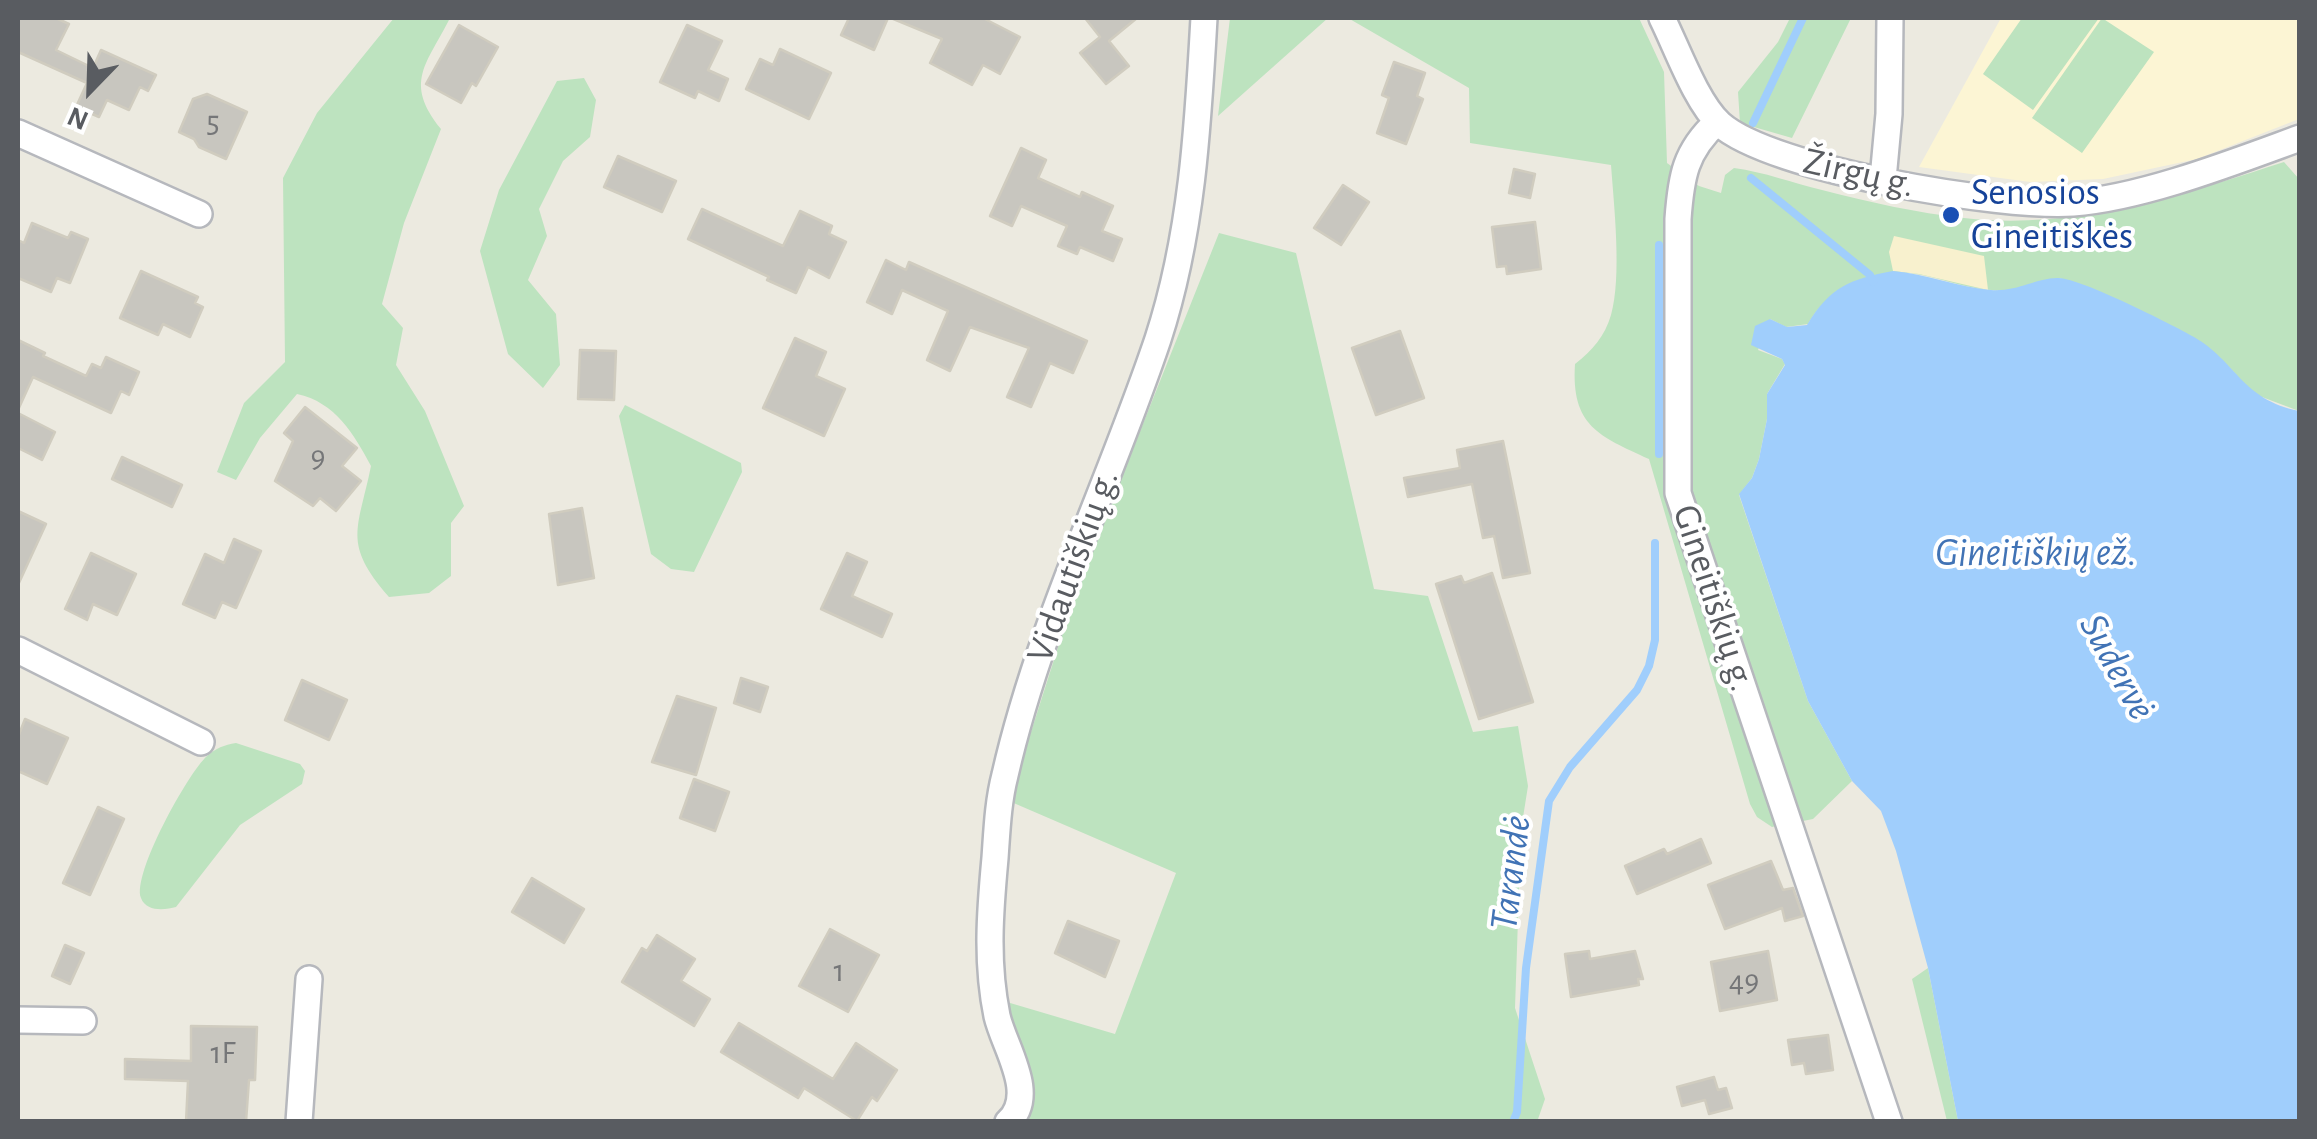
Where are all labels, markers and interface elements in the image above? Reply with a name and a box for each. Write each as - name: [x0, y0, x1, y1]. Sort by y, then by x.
- north arrow: [40, 40, 140, 140]
- text: N: [64, 101, 93, 134]
- house number: 5: [206, 103, 220, 141]
- street label: Žirgų g.: [1799, 138, 1919, 208]
- place label: Senosios Gineitiškės: [1971, 170, 2133, 260]
- marker: Senosios Gineitiškės: [1940, 204, 1962, 226]
- house number: 9: [310, 438, 326, 476]
- street label: Vidautiškių g.: [1017, 463, 1129, 669]
- street label: Gineitiškių g.: [1662, 499, 1766, 697]
- water label: Gineitiškių ež.: [1935, 529, 2137, 577]
- water label: Sudervė: [2068, 606, 2166, 728]
- water label: Tarandė: [1480, 813, 1542, 933]
- house number: 1: [833, 952, 845, 990]
- house number: 49: [1729, 962, 1759, 1000]
- house number: 1F: [211, 1034, 235, 1072]

